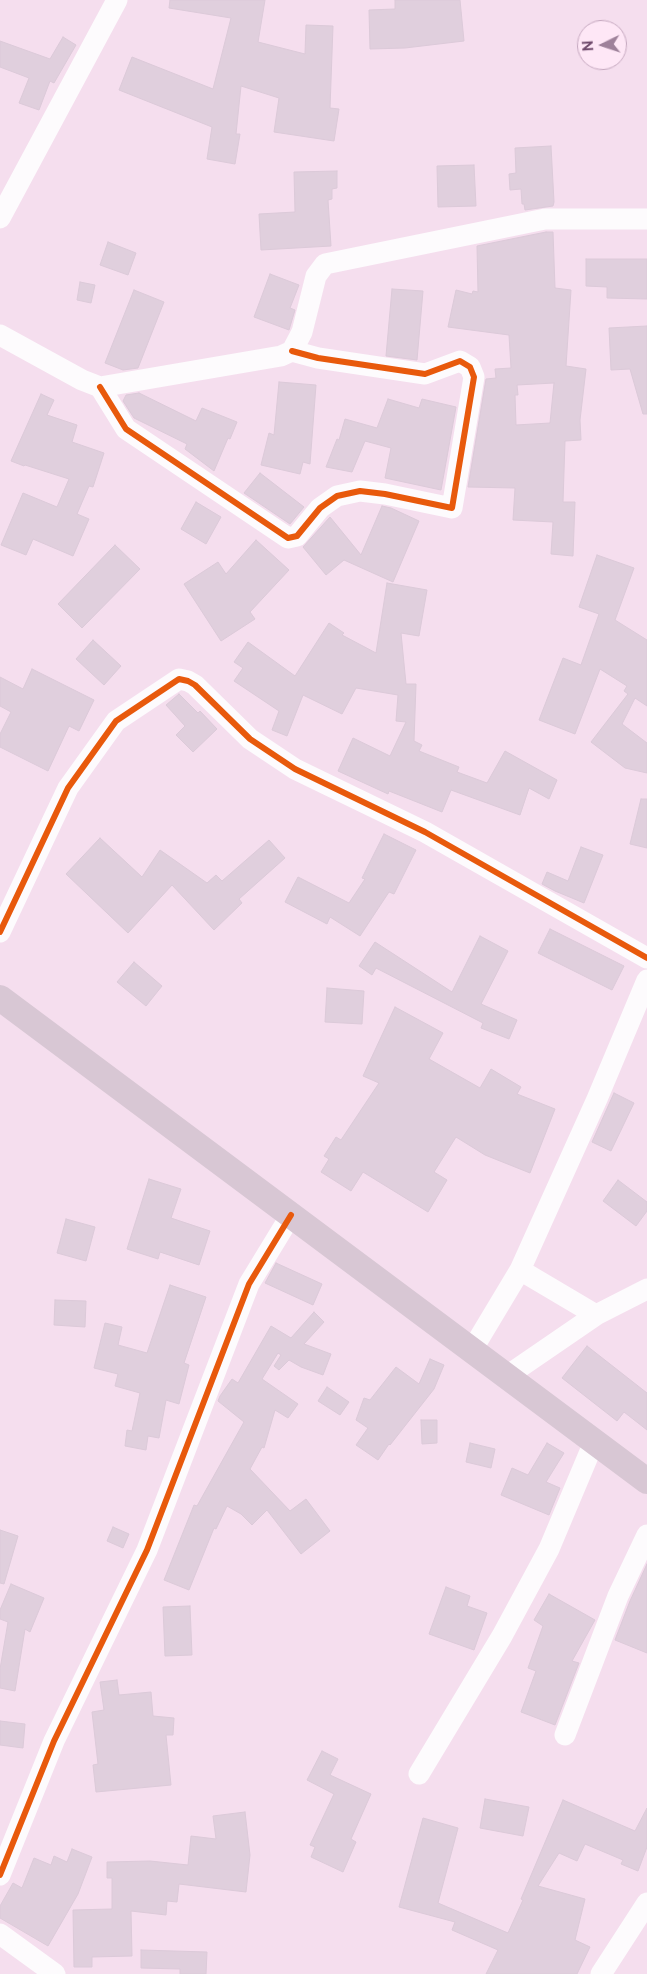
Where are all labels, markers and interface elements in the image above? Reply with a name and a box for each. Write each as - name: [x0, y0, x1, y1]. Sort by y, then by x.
- north arrow: [577, 20, 627, 70]
- text: N: [580, 40, 596, 52]

